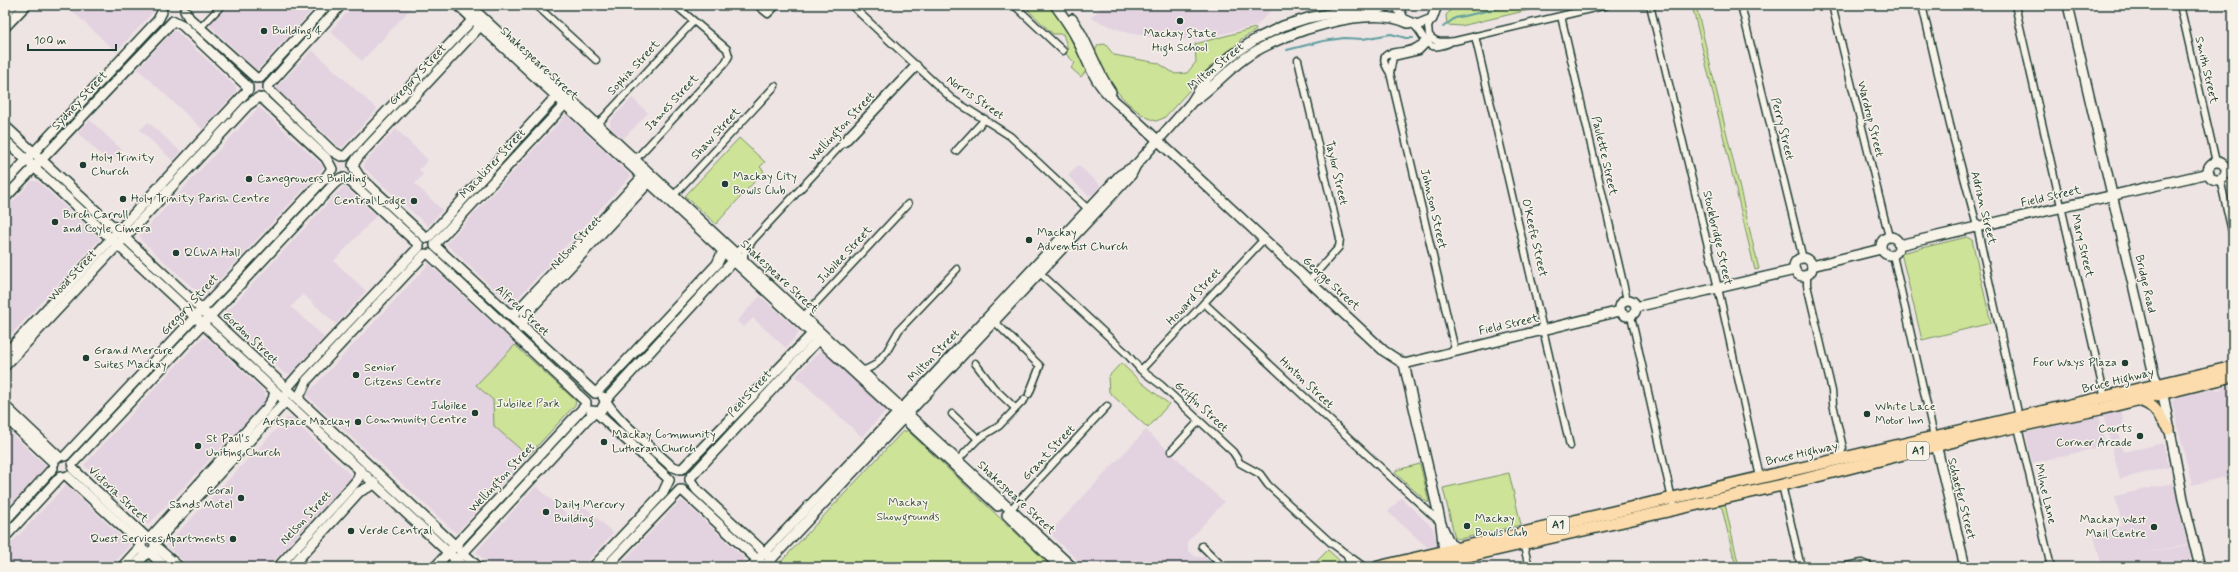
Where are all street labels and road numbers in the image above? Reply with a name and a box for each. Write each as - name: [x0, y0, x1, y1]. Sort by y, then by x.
- street label: Shakespeare Street: [496, 24, 582, 104]
- street label: Smith Street: [2190, 35, 2222, 105]
- street label: Sophia Street: [604, 37, 664, 99]
- street label: Milton Street: [1185, 39, 1248, 95]
- street label: Gregory Street: [385, 41, 451, 109]
- street label: Sydney Street: [48, 68, 112, 134]
- street label: James Street: [641, 71, 703, 135]
- street label: Norris Street: [943, 72, 1007, 124]
- street label: Wardrop Street: [1853, 79, 1887, 159]
- street label: Wellington Street: [805, 88, 880, 166]
- street label: Perry Street: [1767, 96, 1798, 162]
- street label: Shaw Street: [688, 104, 744, 164]
- street label: Paulette Street: [1587, 115, 1621, 197]
- street label: Macalister Street: [457, 125, 530, 202]
- street label: Taylor Street: [1321, 139, 1351, 207]
- street label: Johnson Street: [1416, 167, 1450, 251]
- street label: Adrian Street: [1966, 170, 2000, 246]
- street label: Field Street: [2019, 182, 2083, 212]
- street label: Stockbridge Street: [1697, 189, 1736, 288]
- street label: O'Keefe Street: [1517, 197, 1551, 279]
- street label: Nelson Street: [547, 212, 605, 273]
- street label: Mary Street: [2067, 213, 2097, 279]
- street label: Jubilee Street: [814, 223, 876, 287]
- street label: Shakespeare Street: [736, 237, 822, 317]
- street label: Wood Street: [45, 247, 101, 305]
- street label: George Street: [1299, 253, 1363, 315]
- street label: Bridge Road: [2131, 253, 2159, 315]
- street label: Howard Street: [1163, 264, 1225, 329]
- street label: Gregory Street: [157, 271, 223, 339]
- street label: Alfred Street: [492, 282, 553, 340]
- street label: Gordon Street: [219, 308, 282, 368]
- street label: Field Street: [1477, 310, 1541, 340]
- street label: Milton Street: [905, 326, 964, 386]
- street label: Hinton Street: [1275, 354, 1337, 413]
- street label: Bruce Highway: [2080, 364, 2156, 399]
- street label: Peel Street: [724, 367, 776, 421]
- street label: Griffin Street: [1171, 378, 1232, 436]
- street label: Grant Street: [1019, 421, 1079, 484]
- street label: Bruce Highway: [1764, 438, 1840, 471]
- street label: Wellington Street: [465, 439, 540, 517]
- road number: A1: [1907, 442, 1929, 460]
- street label: Schaefer Street: [1943, 456, 1979, 542]
- street label: Shakespeare Street: [973, 458, 1059, 538]
- street label: Milne Lane: [2030, 462, 2060, 526]
- street label: Victoria Street: [84, 463, 152, 527]
- street label: Nelson Street: [277, 487, 335, 548]
- road number: A1: [1547, 516, 1569, 534]

